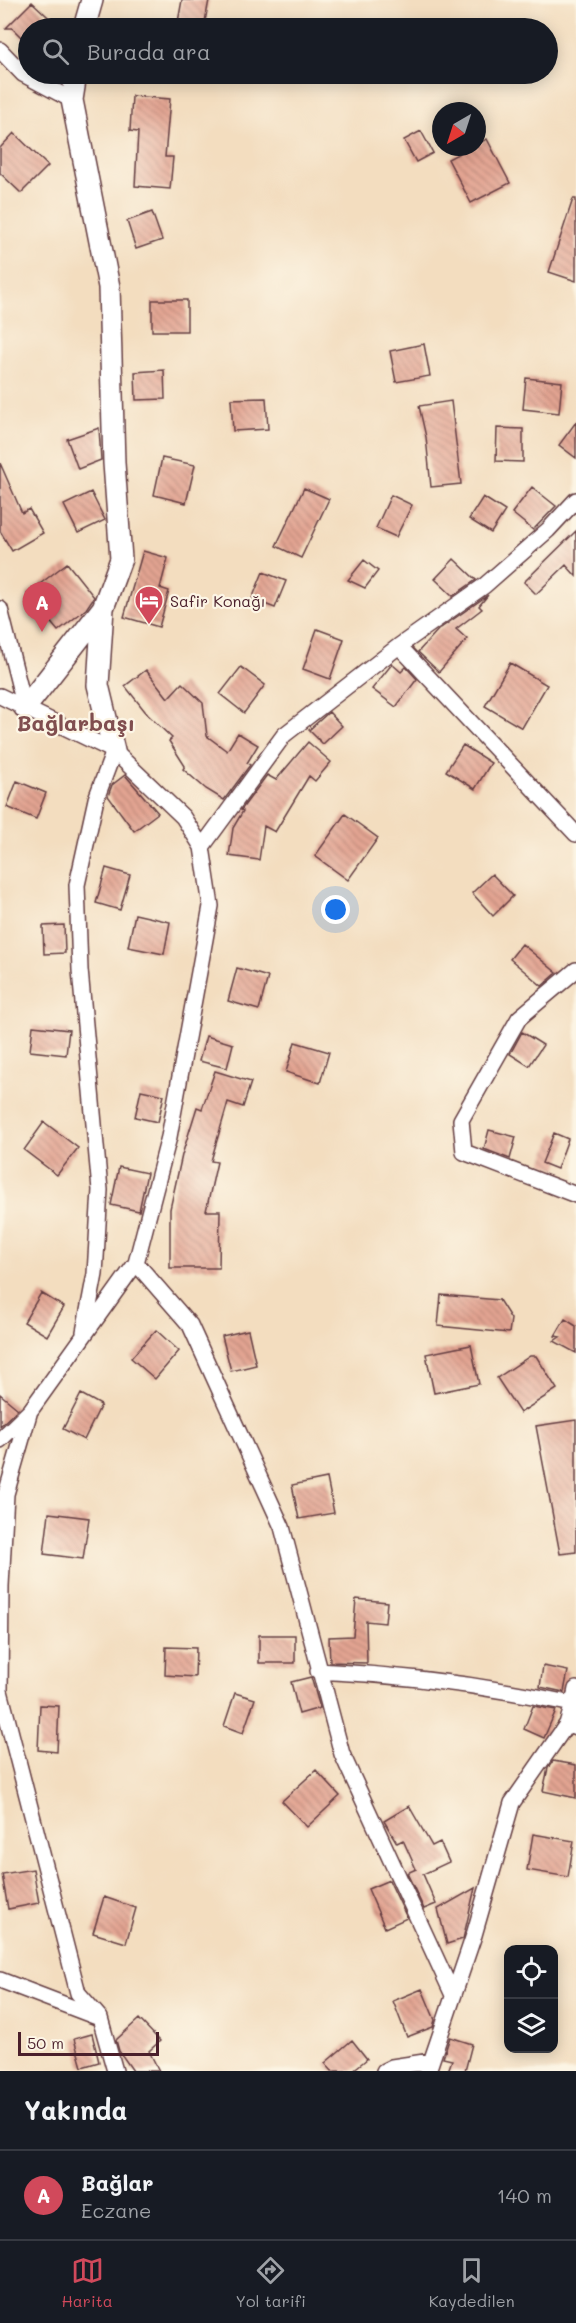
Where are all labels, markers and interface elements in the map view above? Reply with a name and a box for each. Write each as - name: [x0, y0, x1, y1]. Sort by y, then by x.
- search box: [18, 18, 558, 84]
- icon: search: [39, 35, 72, 68]
- text: Burada ara: [87, 37, 211, 66]
- north arrow: [432, 102, 486, 156]
- pin: A: [22, 582, 62, 632]
- hotel icon: Safir Konağı: [133, 584, 165, 626]
- place label: Safir Konağı: [170, 590, 266, 611]
- district label: Bağlarbaşı: [17, 708, 135, 737]
- your location: [321, 895, 350, 924]
- map controls: [504, 1945, 558, 2053]
- button: locate: [504, 1945, 558, 1999]
- button: layers: [504, 1999, 558, 2053]
- scale bar: [18, 2029, 159, 2056]
- text: 50 m: [27, 2032, 64, 2053]
- text: Yakında: [24, 2093, 127, 2127]
- text: Bağlar: [81, 2168, 153, 2197]
- text: A: [37, 2182, 50, 2208]
- text: 140 m: [497, 2182, 552, 2208]
- text: Eczane: [81, 2197, 151, 2223]
- tab: Harita: [61, 2254, 113, 2311]
- tab: Yol tarifi: [236, 2254, 306, 2311]
- tab: Kaydedilen: [429, 2254, 515, 2311]

